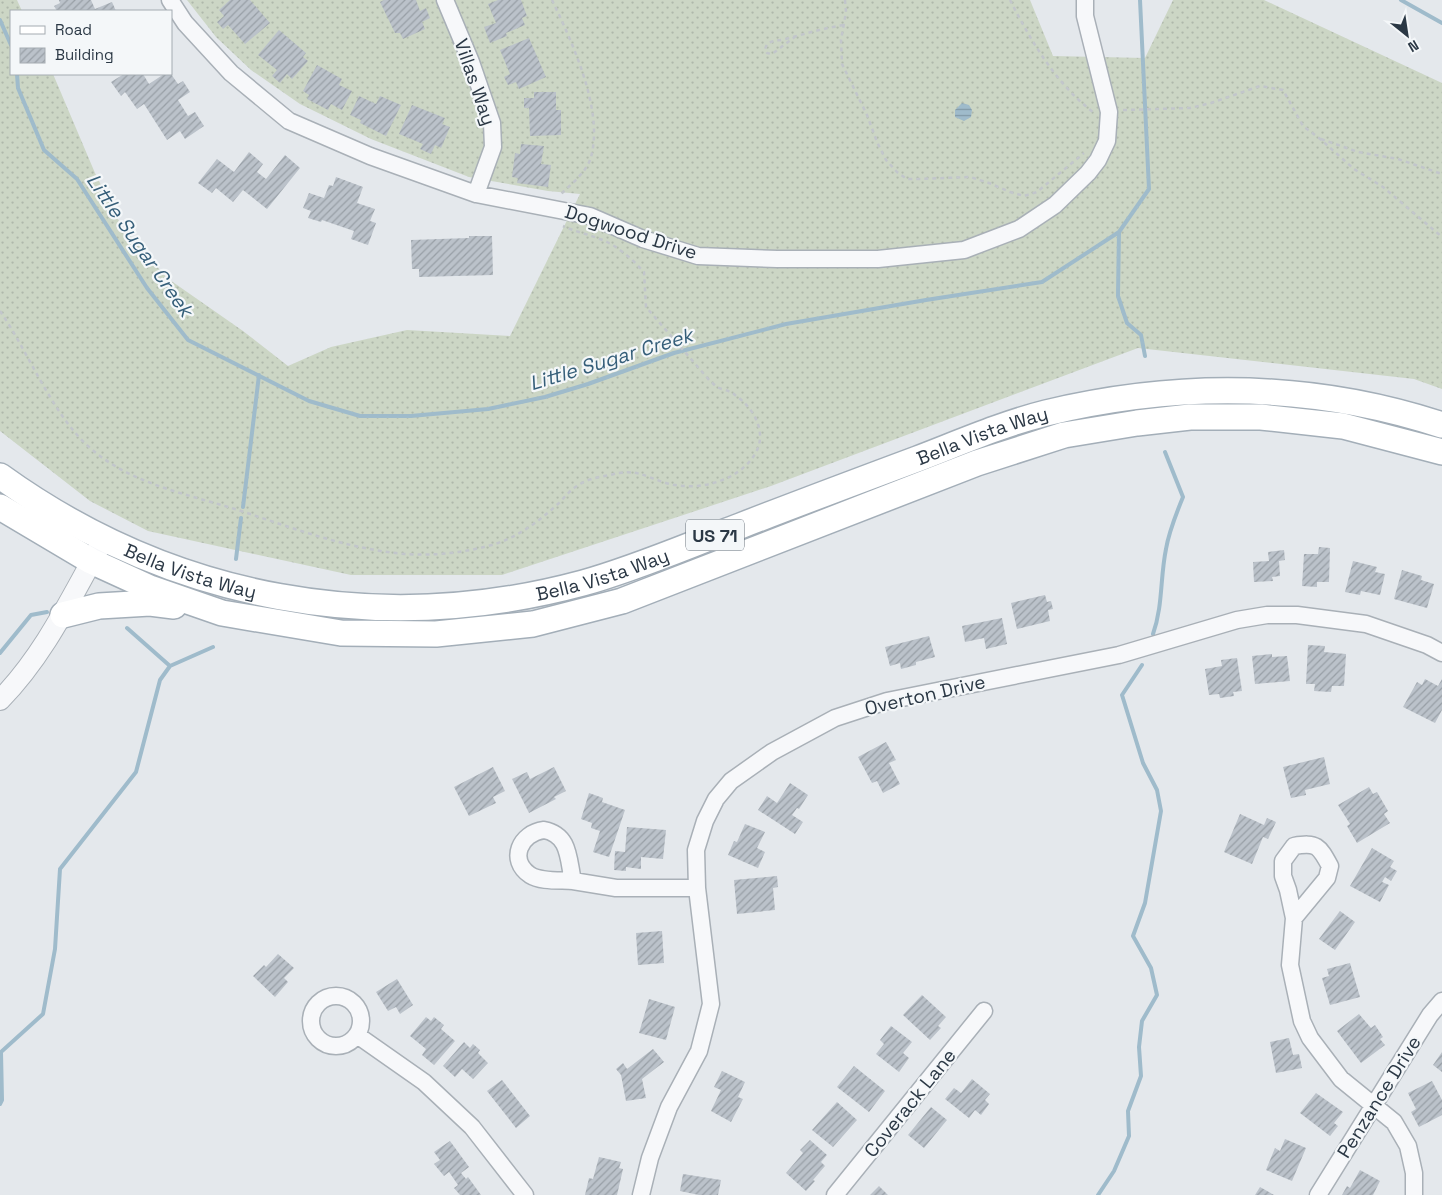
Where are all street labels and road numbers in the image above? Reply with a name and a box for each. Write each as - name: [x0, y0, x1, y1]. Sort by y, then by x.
- street label: Villas Way: [449, 35, 501, 129]
- street label: Dogwood Drive: [562, 199, 700, 265]
- street label: Bella Vista Way: [913, 401, 1051, 471]
- road number: US 71: [686, 520, 744, 550]
- street label: Bella Vista Way: [120, 537, 259, 604]
- street label: Bella Vista Way: [533, 542, 672, 606]
- street label: Overton Drive: [862, 669, 988, 721]
- street label: Penzance Drive: [1331, 1031, 1427, 1163]
- street label: Coverack Lane: [858, 1044, 962, 1162]

